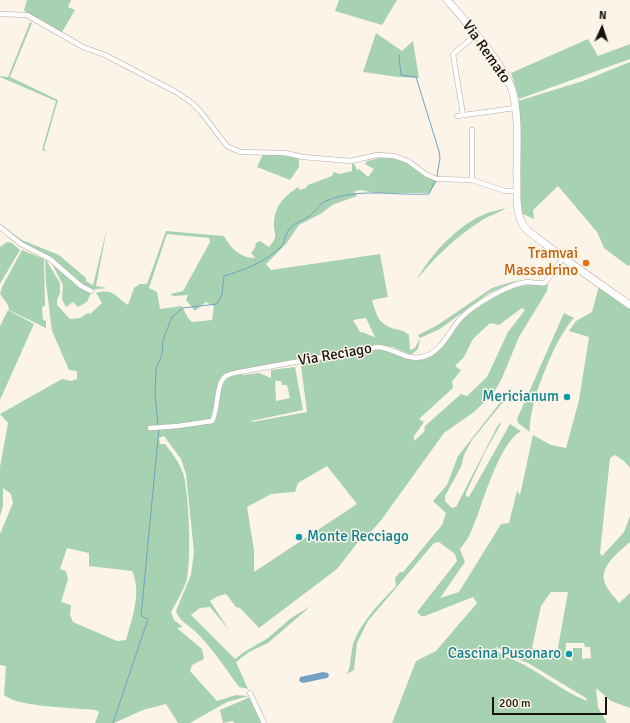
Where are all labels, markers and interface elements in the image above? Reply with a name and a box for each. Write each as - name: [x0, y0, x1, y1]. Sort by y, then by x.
- north arrow: [582, 8, 622, 48]
- text: N: [598, 9, 607, 22]
- street label: Via Remato: [458, 17, 514, 87]
- place label: Tramvai Massadrino: [504, 245, 578, 280]
- marker: Tramvai Massadrino: [581, 258, 591, 268]
- street label: Via Reciago: [297, 340, 373, 370]
- place label: Mericianum: [482, 388, 559, 406]
- marker: Mericianum: [562, 392, 572, 402]
- place label: Monte Recciago: [307, 528, 409, 546]
- marker: Monte Recciago: [294, 532, 304, 542]
- place label: Cascina Pusonaro: [448, 645, 561, 663]
- marker: Cascina Pusonaro: [564, 649, 574, 659]
- scale bar: [494, 689, 609, 715]
- text: 200 m: [499, 696, 531, 711]

